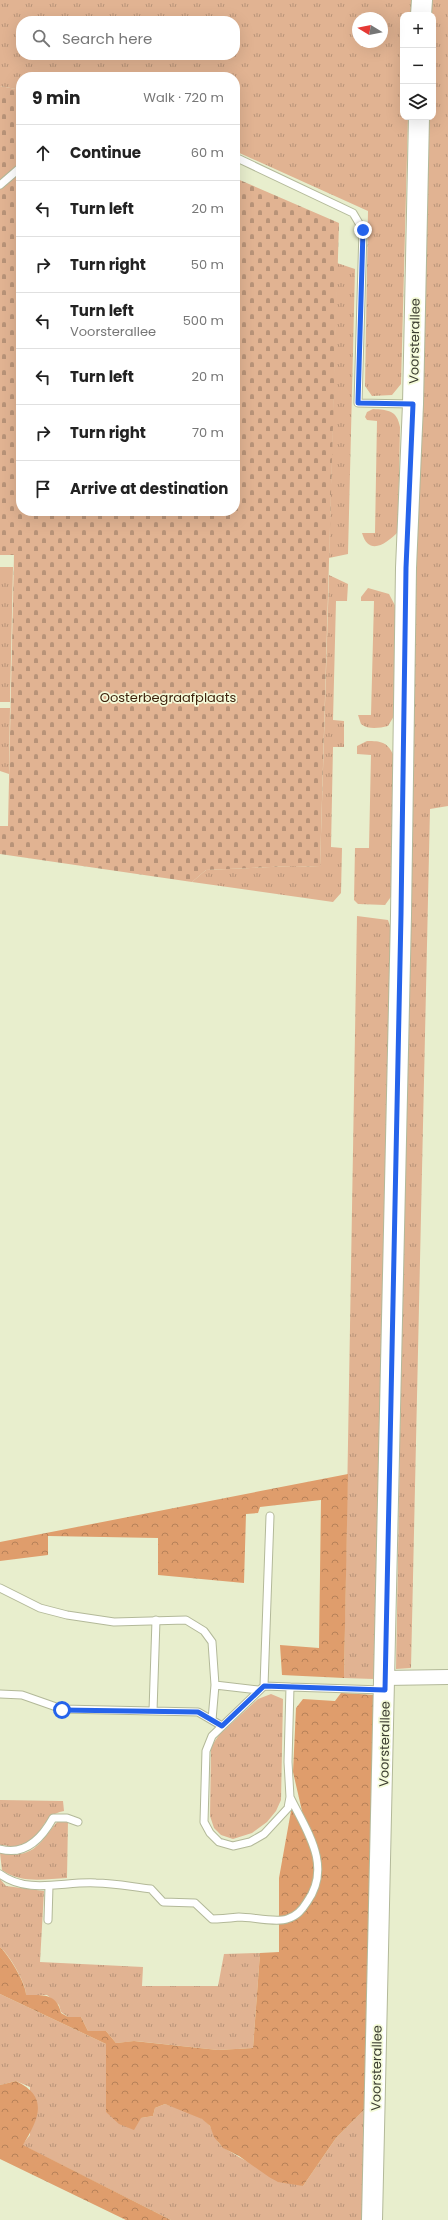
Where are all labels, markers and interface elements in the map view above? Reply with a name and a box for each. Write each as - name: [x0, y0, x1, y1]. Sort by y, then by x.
- north arrow: [352, 12, 388, 48]
- map controls: [400, 12, 436, 120]
- button: +: [400, 12, 436, 48]
- search box: [16, 16, 240, 60]
- icon: search: [30, 27, 52, 49]
- text: Search here: [62, 28, 152, 49]
- button: −: [400, 48, 436, 84]
- button: layers: [400, 84, 436, 120]
- text: 9 min: [32, 86, 81, 110]
- text: Walk · 720 m: [143, 88, 224, 107]
- icon: ahead: [32, 142, 54, 164]
- text: Continue: [70, 142, 141, 163]
- text: 60 m: [191, 143, 224, 162]
- icon: left: [32, 198, 54, 220]
- text: Turn left: [70, 198, 134, 219]
- text: 20 m: [191, 199, 224, 218]
- route end: [354, 221, 372, 239]
- icon: right: [32, 254, 54, 276]
- text: Turn right: [70, 254, 146, 275]
- text: 50 m: [191, 255, 224, 274]
- street label: Voorsterallee: [404, 298, 425, 384]
- text: Turn left: [70, 300, 134, 321]
- icon: left: [32, 310, 54, 332]
- text: 500 m: [183, 311, 224, 330]
- text: Voorsterallee: [70, 322, 156, 341]
- icon: left: [32, 366, 54, 388]
- text: Turn left: [70, 366, 134, 387]
- text: 20 m: [191, 367, 224, 386]
- icon: right: [32, 422, 54, 444]
- text: Turn right: [70, 422, 146, 443]
- text: 70 m: [192, 423, 224, 442]
- icon: arrive: [32, 478, 54, 500]
- text: Arrive at destination: [70, 478, 228, 499]
- park label: Oosterbegraafplaats: [100, 688, 236, 707]
- route start: [53, 1701, 71, 1719]
- street label: Voorsterallee: [374, 1701, 395, 1787]
- street label: Voorsterallee: [366, 2025, 387, 2111]

